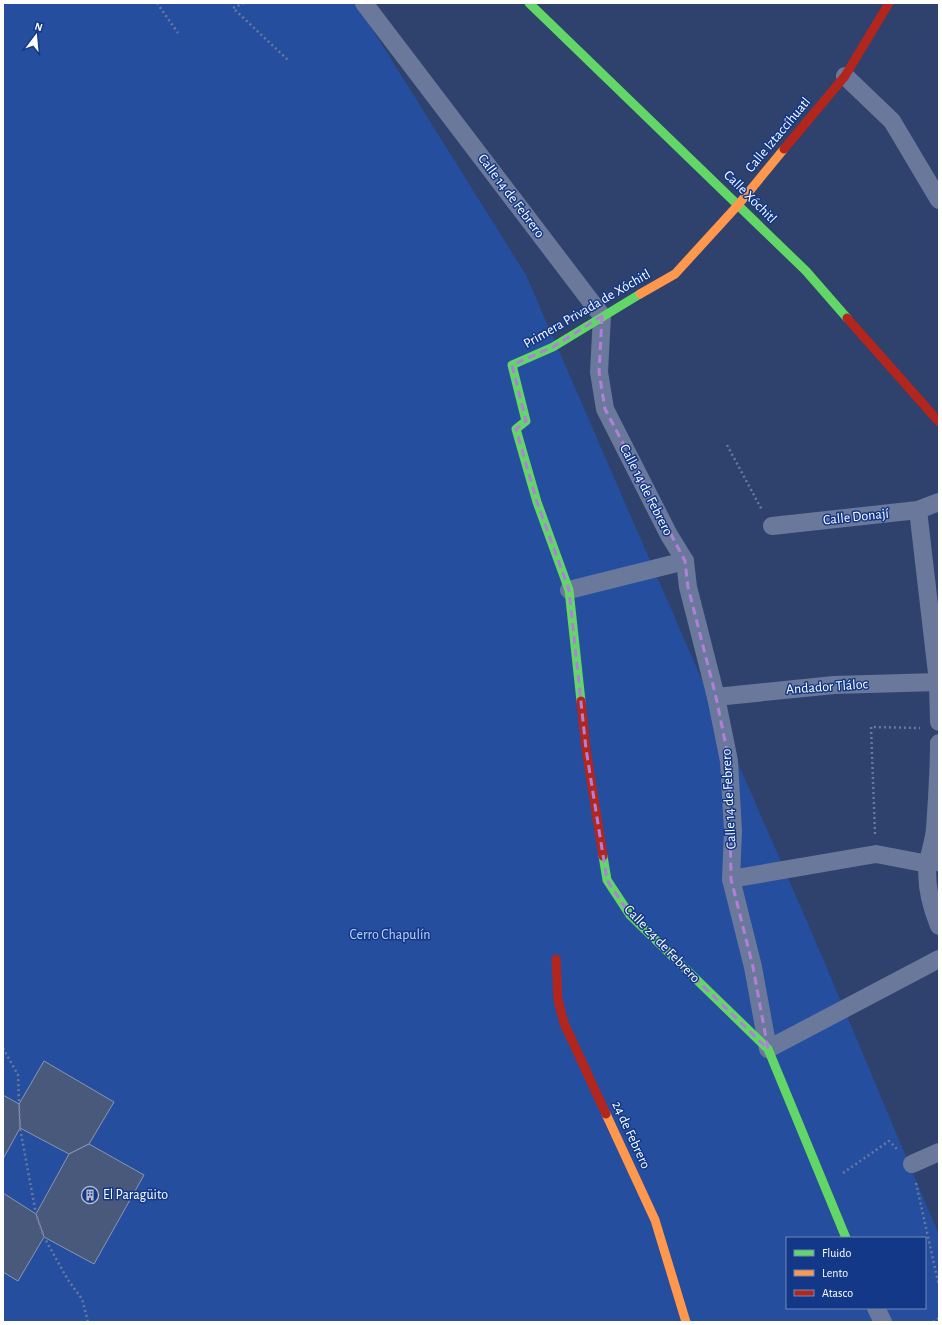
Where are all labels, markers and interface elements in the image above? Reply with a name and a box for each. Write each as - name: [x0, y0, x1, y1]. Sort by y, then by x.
- north arrow: [16, 16, 56, 56]
- text: N: [33, 21, 44, 33]
- street label: Calle Iztaccíhuatl: [743, 95, 813, 175]
- street label: Calle 14 de Febrero: [475, 152, 547, 241]
- street label: Calle Xóchitl: [721, 168, 779, 226]
- street label: Primera Privada de Xóchitl: [521, 267, 653, 351]
- street label: Calle 14 de Febrero: [617, 442, 675, 538]
- street label: Calle Donají: [822, 507, 890, 527]
- street label: Andador Tláloc: [786, 677, 869, 697]
- street label: Calle 14 de Febrero: [719, 748, 739, 850]
- street label: Calle 24 de Febrero: [621, 902, 703, 986]
- park label: Cerro Chapulín: [349, 928, 431, 942]
- street label: 24 de Febrero: [609, 1099, 653, 1171]
- building icon: El Paragüito: [80, 1185, 100, 1205]
- place label: El Paragüito: [103, 1188, 168, 1202]
- legend: [786, 1237, 926, 1309]
- text: Fluido: [822, 1247, 851, 1259]
- text: Lento: [822, 1267, 848, 1279]
- text: Atasco: [822, 1287, 853, 1299]

